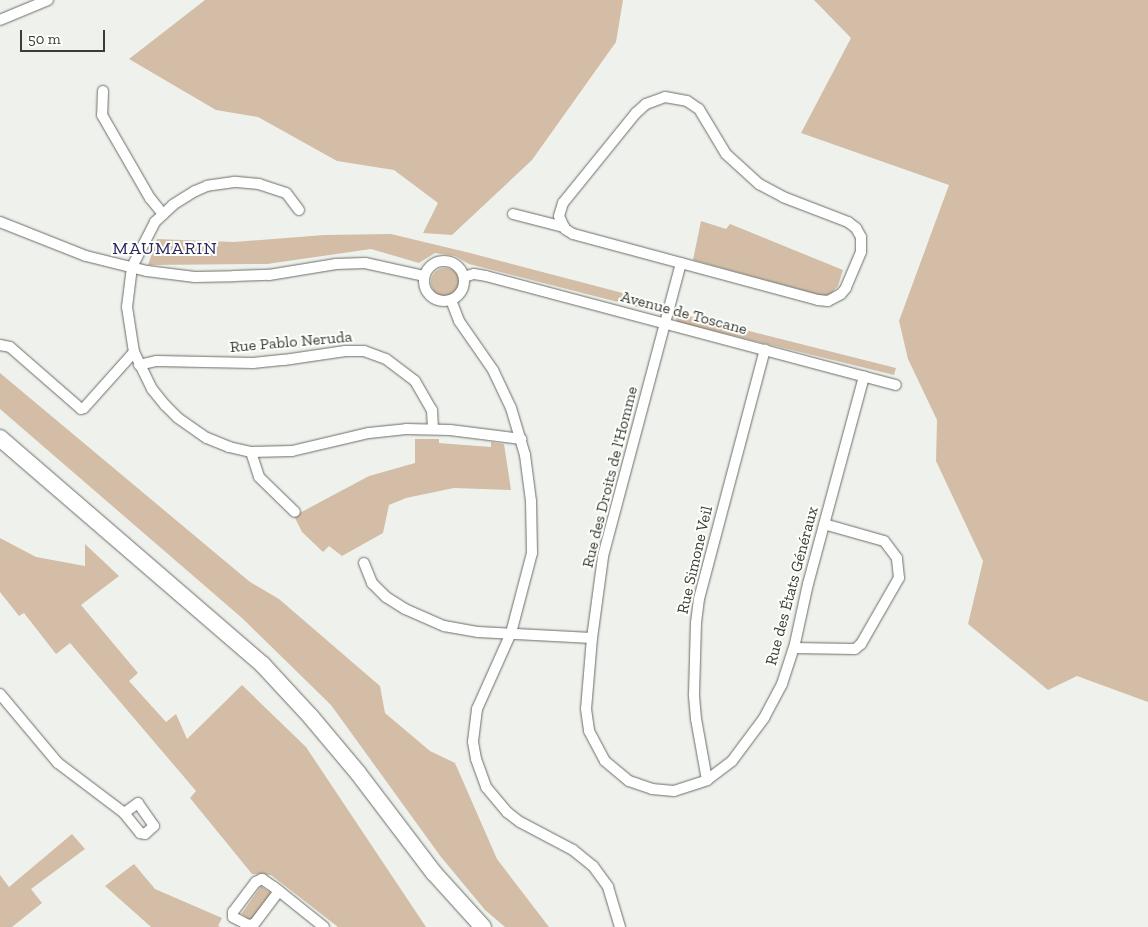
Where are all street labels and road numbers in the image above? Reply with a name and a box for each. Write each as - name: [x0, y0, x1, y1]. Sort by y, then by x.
- street label: Avenue de Toscane: [619, 287, 749, 339]
- street label: Rue Pablo Neruda: [229, 327, 353, 357]
- street label: Rue des Droits de l'Homme: [578, 384, 642, 570]
- street label: Rue Simone Veil: [673, 504, 717, 616]
- street label: Rue des États Généraux: [762, 505, 822, 667]

